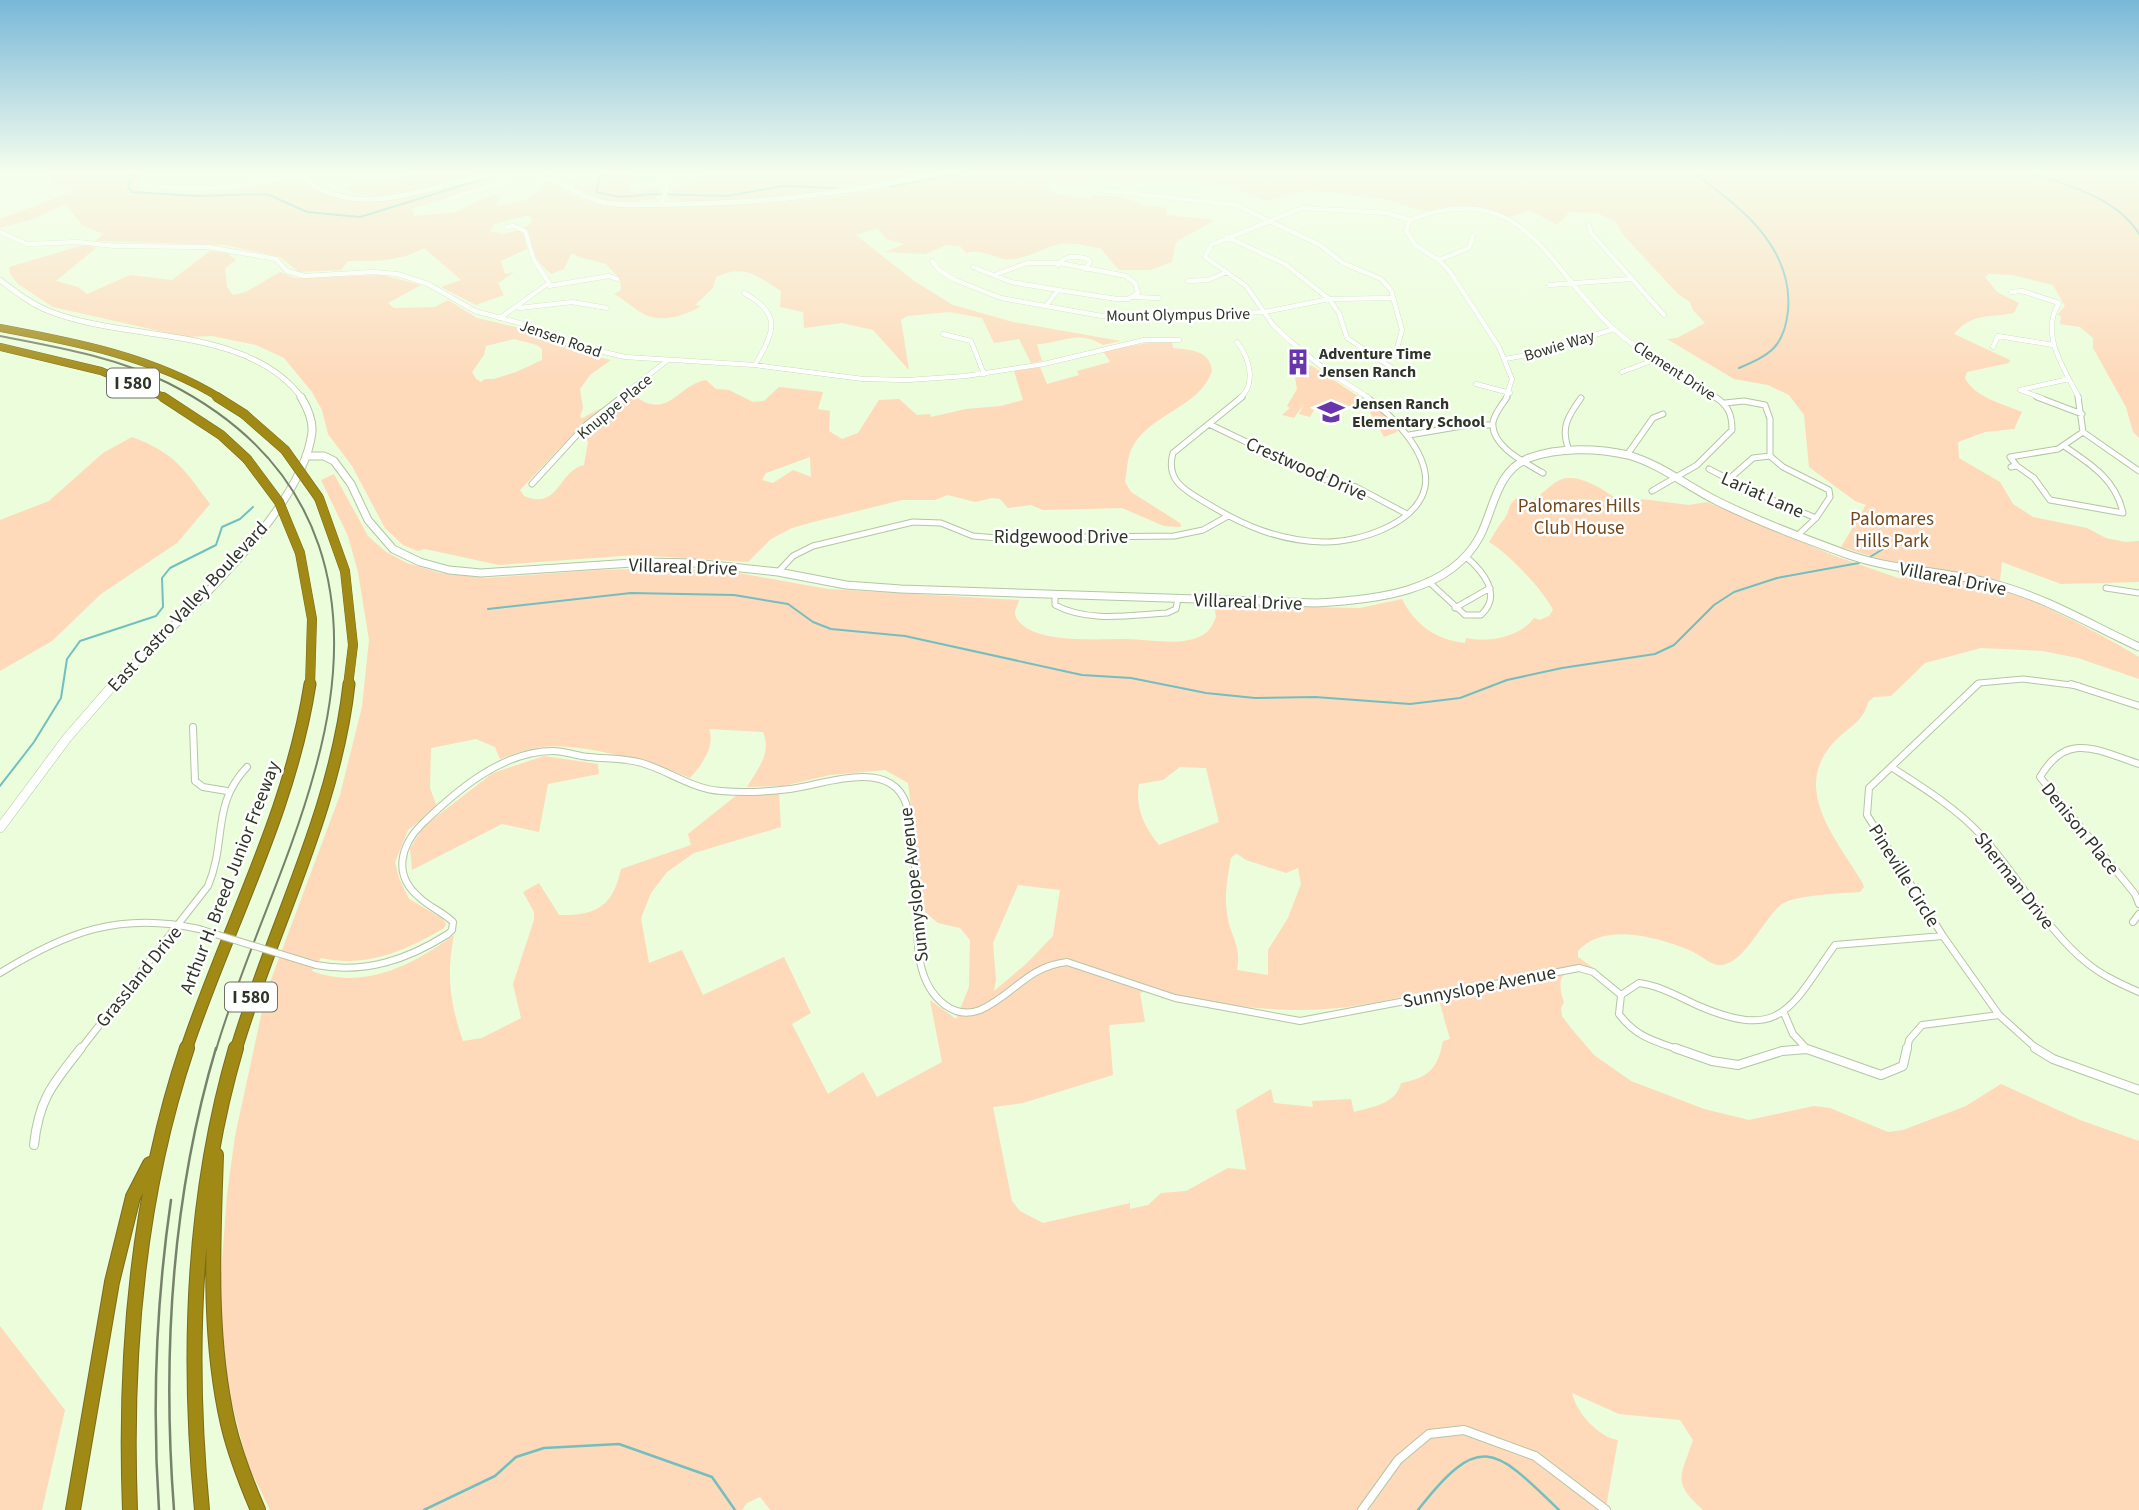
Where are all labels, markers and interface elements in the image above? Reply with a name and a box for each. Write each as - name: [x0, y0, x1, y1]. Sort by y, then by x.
- street label: Mount Olympus Drive: [1106, 303, 1250, 327]
- street label: Jensen Road: [517, 315, 605, 363]
- street label: Bowie Way: [1521, 325, 1598, 367]
- street label: Clement Drive: [1629, 336, 1720, 406]
- place label: Adventure Time Jensen Ranch: [1318, 343, 1431, 383]
- building icon: Adventure Time Jensen Ranch: [1283, 347, 1313, 377]
- road number: I 580: [107, 368, 159, 398]
- street label: Knuppe Place: [572, 369, 657, 445]
- place label: Jensen Ranch Elementary School: [1352, 393, 1485, 433]
- school or university icon: Jensen Ranch Elementary School: [1316, 397, 1346, 427]
- street label: Crestwood Drive: [1241, 431, 1371, 508]
- street label: Lariat Lane: [1717, 465, 1808, 526]
- park label: Palomares Hills Club House: [1518, 493, 1640, 542]
- park label: Palomares Hills Park: [1850, 506, 1934, 555]
- street label: East Castro Valley Boulevard: [102, 516, 274, 698]
- street label: Ridgewood Drive: [994, 524, 1128, 551]
- street label: Villareal Drive: [628, 552, 738, 583]
- street label: Villareal Drive: [1897, 556, 2009, 603]
- street label: Villareal Drive: [1193, 587, 1303, 618]
- street label: Arthur H. Breed Junior Freeway: [173, 757, 287, 998]
- street label: Denison Place: [2034, 777, 2125, 881]
- street label: Sunnyslope Avenue: [893, 806, 936, 964]
- street label: Pineville Circle: [1861, 819, 1946, 932]
- street label: Sherman Drive: [1967, 826, 2061, 935]
- street label: Grassland Drive: [90, 920, 189, 1034]
- street label: Sunnyslope Avenue: [1400, 959, 1558, 1016]
- road number: I 580: [225, 982, 277, 1012]

